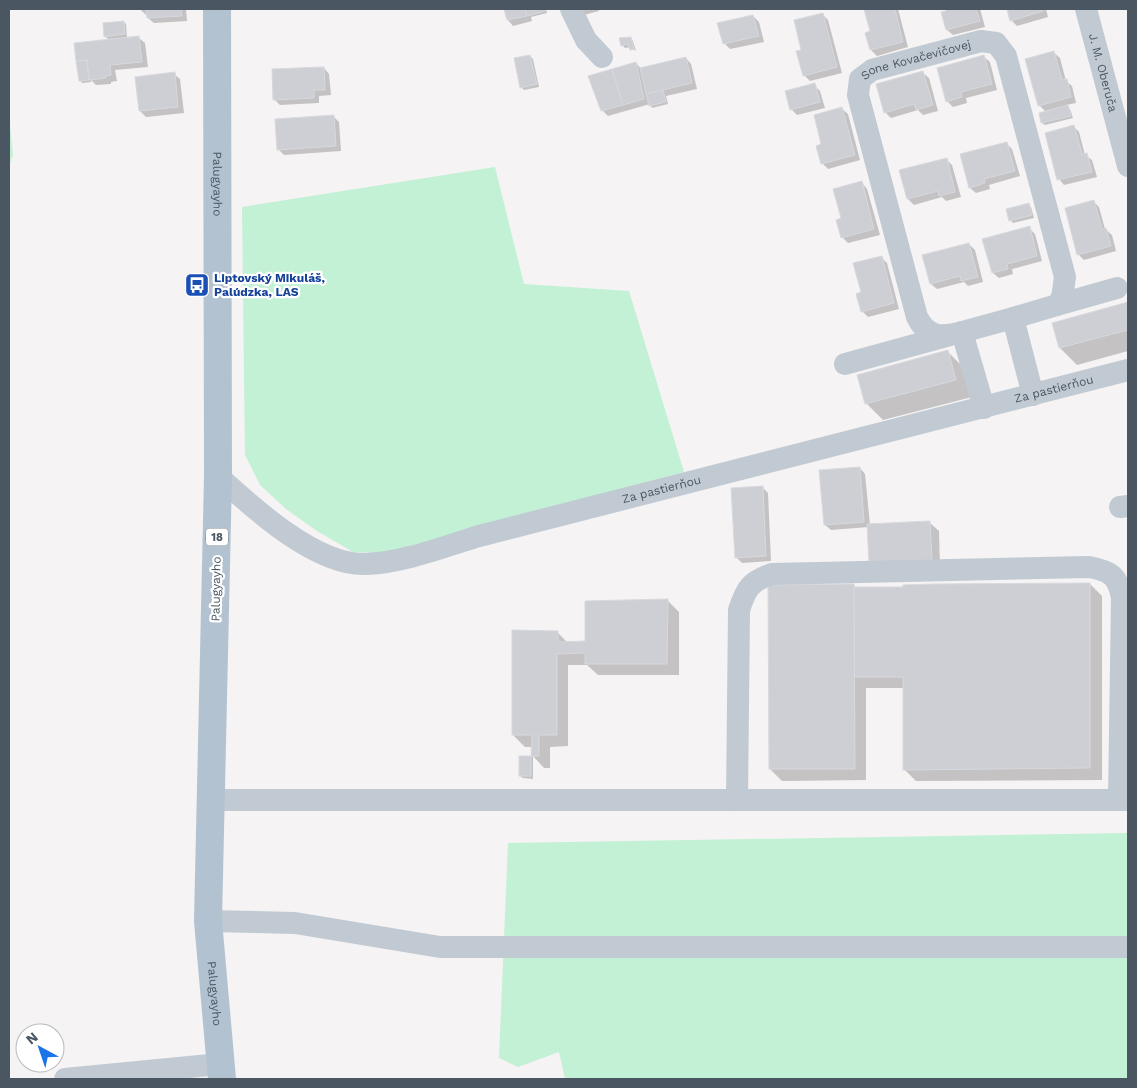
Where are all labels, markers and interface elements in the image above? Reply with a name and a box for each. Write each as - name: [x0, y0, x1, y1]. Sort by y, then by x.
- street label: J. M. Oberuča: [1086, 32, 1120, 114]
- street label: Sone Kovačevičovej: [858, 37, 972, 83]
- street label: Palugyayho: [210, 152, 224, 216]
- place label: Liptovský Mikuláš, Palúdzka, LAS: [214, 271, 325, 299]
- bus stop icon: Liptovský Mikuláš, Palúdzka, LAS: [184, 272, 210, 298]
- street label: Za pastierňou: [1013, 372, 1095, 406]
- street label: Za pastierňou: [621, 473, 702, 506]
- road number: 18: [206, 528, 228, 546]
- street label: Palugyayho: [208, 556, 224, 622]
- street label: Palugyayho: [205, 961, 224, 1027]
- north arrow: [15, 1023, 65, 1073]
- text: N: [23, 1029, 41, 1048]

